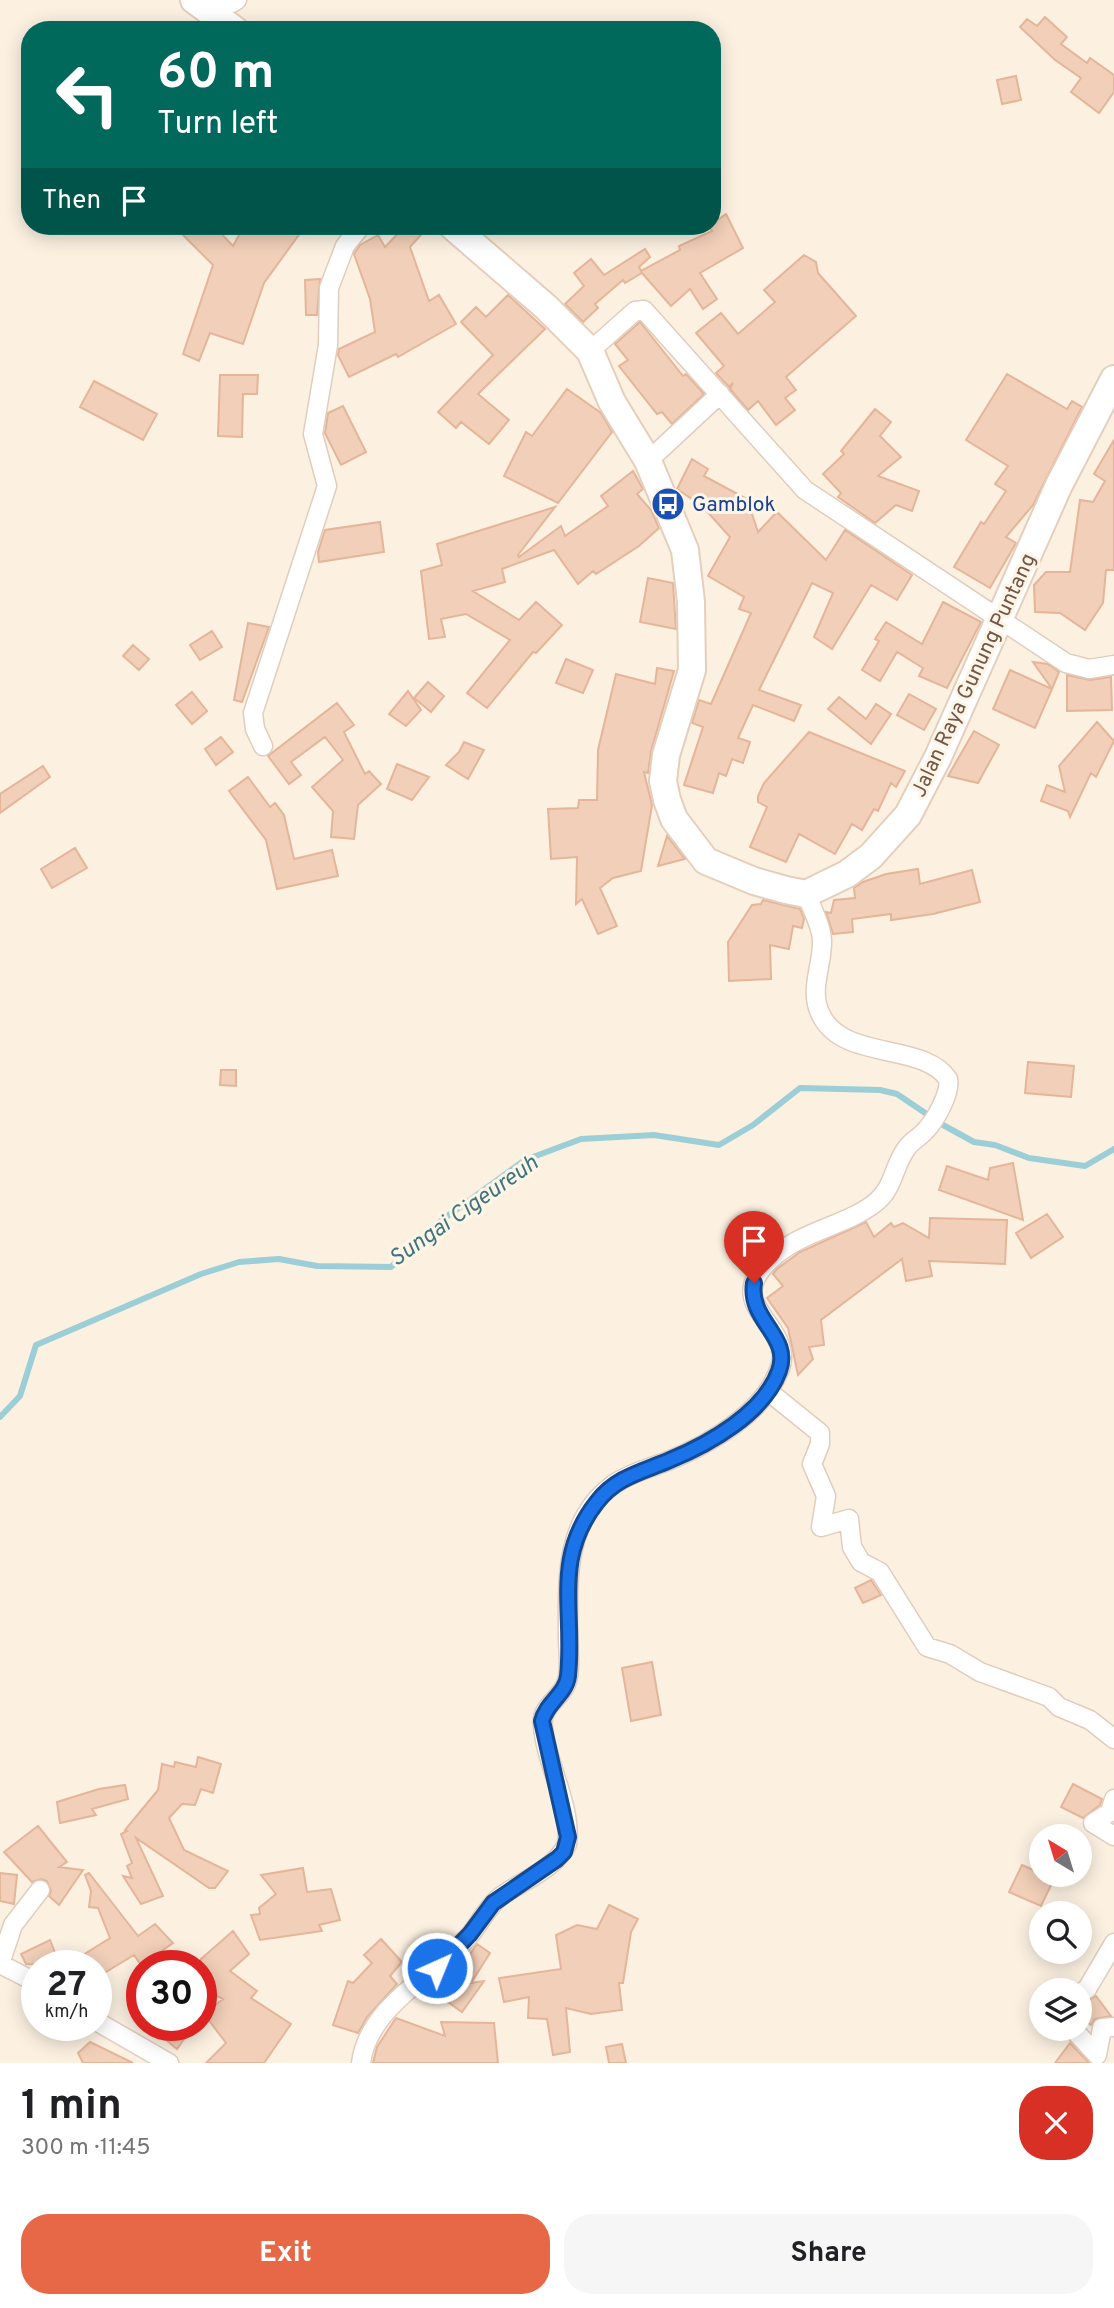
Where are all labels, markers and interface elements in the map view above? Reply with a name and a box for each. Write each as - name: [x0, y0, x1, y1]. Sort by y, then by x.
- text: 60 m: [157, 44, 275, 106]
- icon: left: [42, 49, 133, 140]
- text: Turn left: [157, 105, 278, 145]
- icon: arrive: [115, 182, 153, 220]
- text: Then: [42, 185, 101, 218]
- bus stop icon: Gamblok: [649, 485, 687, 523]
- place label: Gamblok: [692, 492, 776, 519]
- street label: Jalan Raya Gunung Puntang: [906, 549, 1043, 802]
- water label: Sungai Cigeureuh: [384, 1150, 545, 1274]
- pin: [724, 1211, 784, 1283]
- icon: arrive: [735, 1222, 773, 1260]
- north arrow: [1029, 1824, 1092, 1886]
- map controls: [1029, 1824, 1092, 2041]
- button: search: [1029, 1901, 1092, 1964]
- position arrow: [400, 1931, 474, 2005]
- speed limit sign: 30: [126, 1950, 217, 2041]
- text: 27: [47, 1964, 86, 2008]
- button: layers: [1029, 1978, 1092, 2041]
- text: km/h: [45, 2001, 88, 2024]
- text: 1 min: [21, 2081, 122, 2134]
- button: close: [1019, 2086, 1093, 2160]
- text: 300 m · 11:45: [21, 2134, 151, 2163]
- button: Exit: [21, 2214, 550, 2294]
- button: Share: [564, 2214, 1093, 2294]

